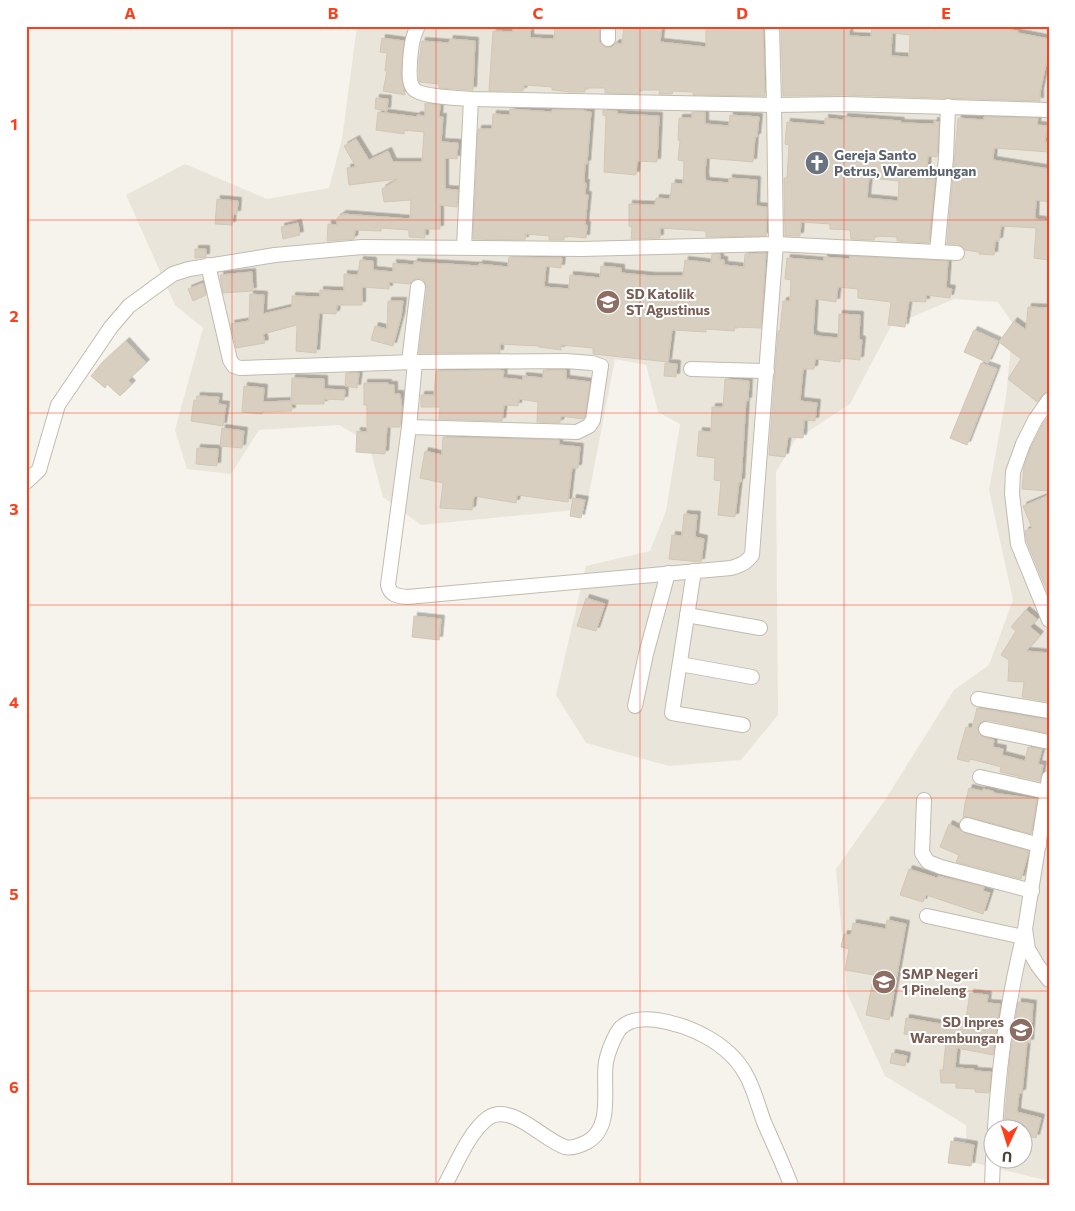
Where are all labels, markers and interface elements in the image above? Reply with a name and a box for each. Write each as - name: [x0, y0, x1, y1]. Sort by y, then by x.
- text: A: [124, 3, 136, 22]
- text: B: [328, 3, 339, 22]
- text: C: [533, 3, 544, 22]
- text: D: [736, 3, 748, 22]
- text: E: [941, 3, 951, 22]
- text: 1: [10, 114, 18, 133]
- place label: Gereja Santo Petrus, Warembungan: [834, 146, 976, 179]
- church icon: Gereja Santo Petrus, Warembungan: [804, 150, 830, 176]
- place label: SD Katolik ST Agustinus: [626, 285, 711, 318]
- school or university icon: SD Katolik ST Agustinus: [595, 289, 621, 315]
- text: 2: [9, 306, 19, 325]
- text: 3: [9, 499, 19, 518]
- text: 4: [9, 692, 19, 711]
- text: 5: [9, 884, 19, 903]
- place label: SMP Negeri 1 Pineleng: [902, 965, 978, 998]
- school or university icon: SMP Negeri 1 Pineleng: [871, 969, 897, 995]
- place label: SD Inpres Warembungan: [910, 1013, 1004, 1046]
- school or university icon: SD Inpres Warembungan: [1008, 1017, 1034, 1043]
- text: 6: [9, 1077, 19, 1096]
- north arrow: [982, 1118, 1032, 1168]
- text: U: [1001, 1149, 1013, 1166]

